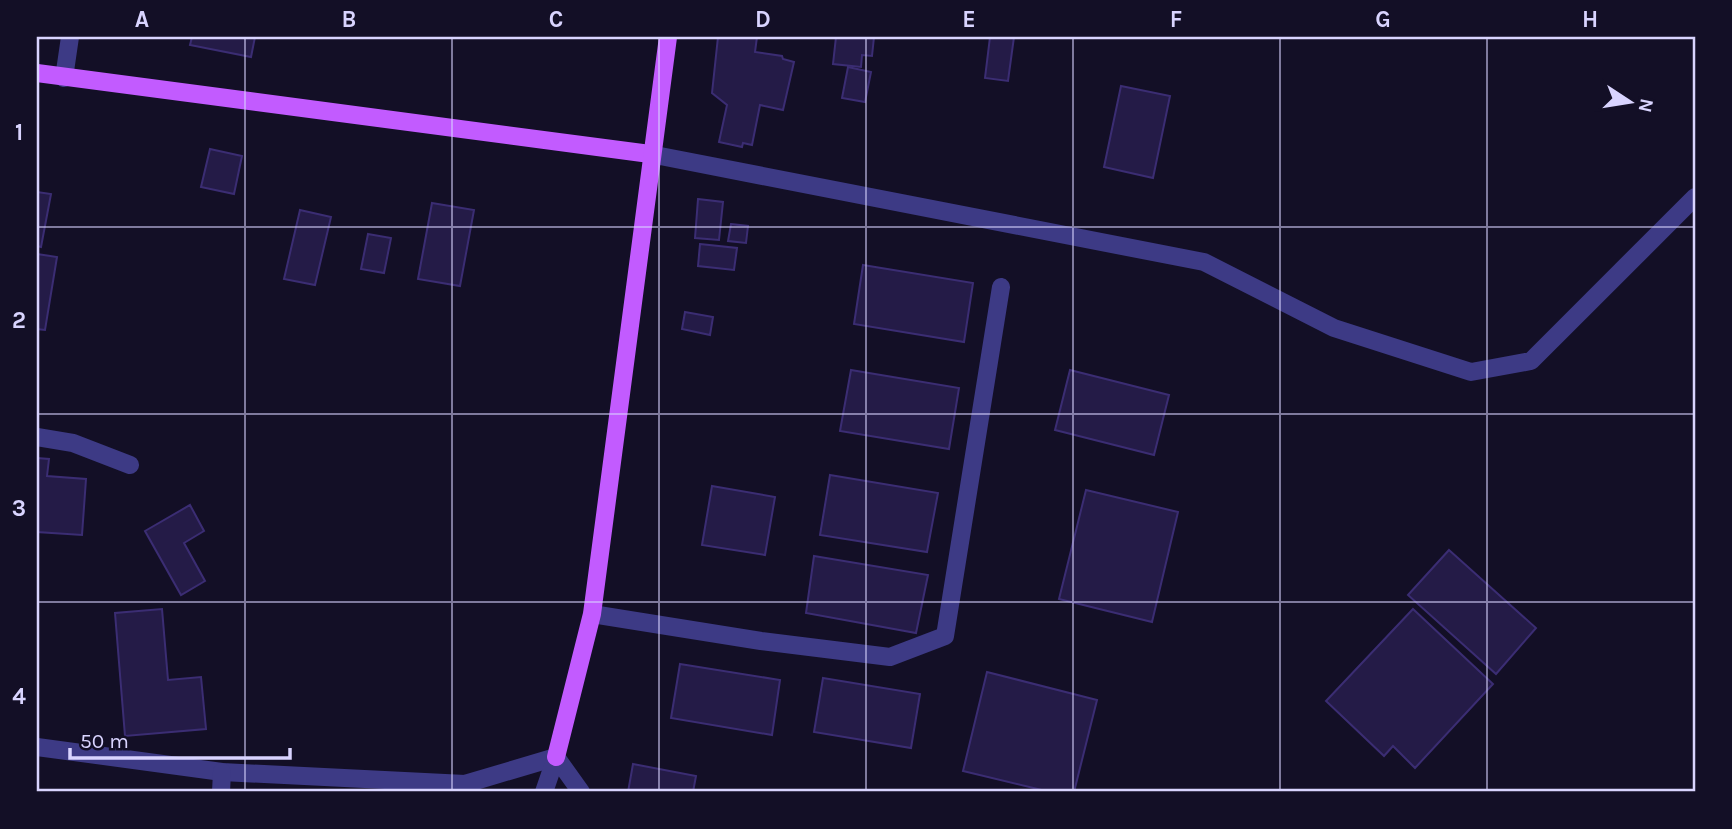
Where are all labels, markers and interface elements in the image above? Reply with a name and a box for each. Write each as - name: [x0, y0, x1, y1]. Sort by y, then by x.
- text: A: [135, 6, 149, 33]
- text: B: [342, 6, 356, 33]
- text: C: [549, 6, 563, 33]
- text: D: [755, 6, 771, 33]
- text: E: [962, 6, 976, 33]
- text: F: [1170, 6, 1182, 33]
- text: G: [1375, 6, 1391, 33]
- text: H: [1582, 6, 1598, 33]
- north arrow: [1596, 66, 1666, 136]
- text: N: [1633, 96, 1658, 114]
- text: 1: [15, 119, 23, 146]
- text: 2: [12, 307, 26, 334]
- text: 3: [12, 495, 26, 522]
- text: 4: [12, 683, 26, 710]
- scale bar: [70, 717, 290, 761]
- text: 50 m: [80, 729, 129, 753]

